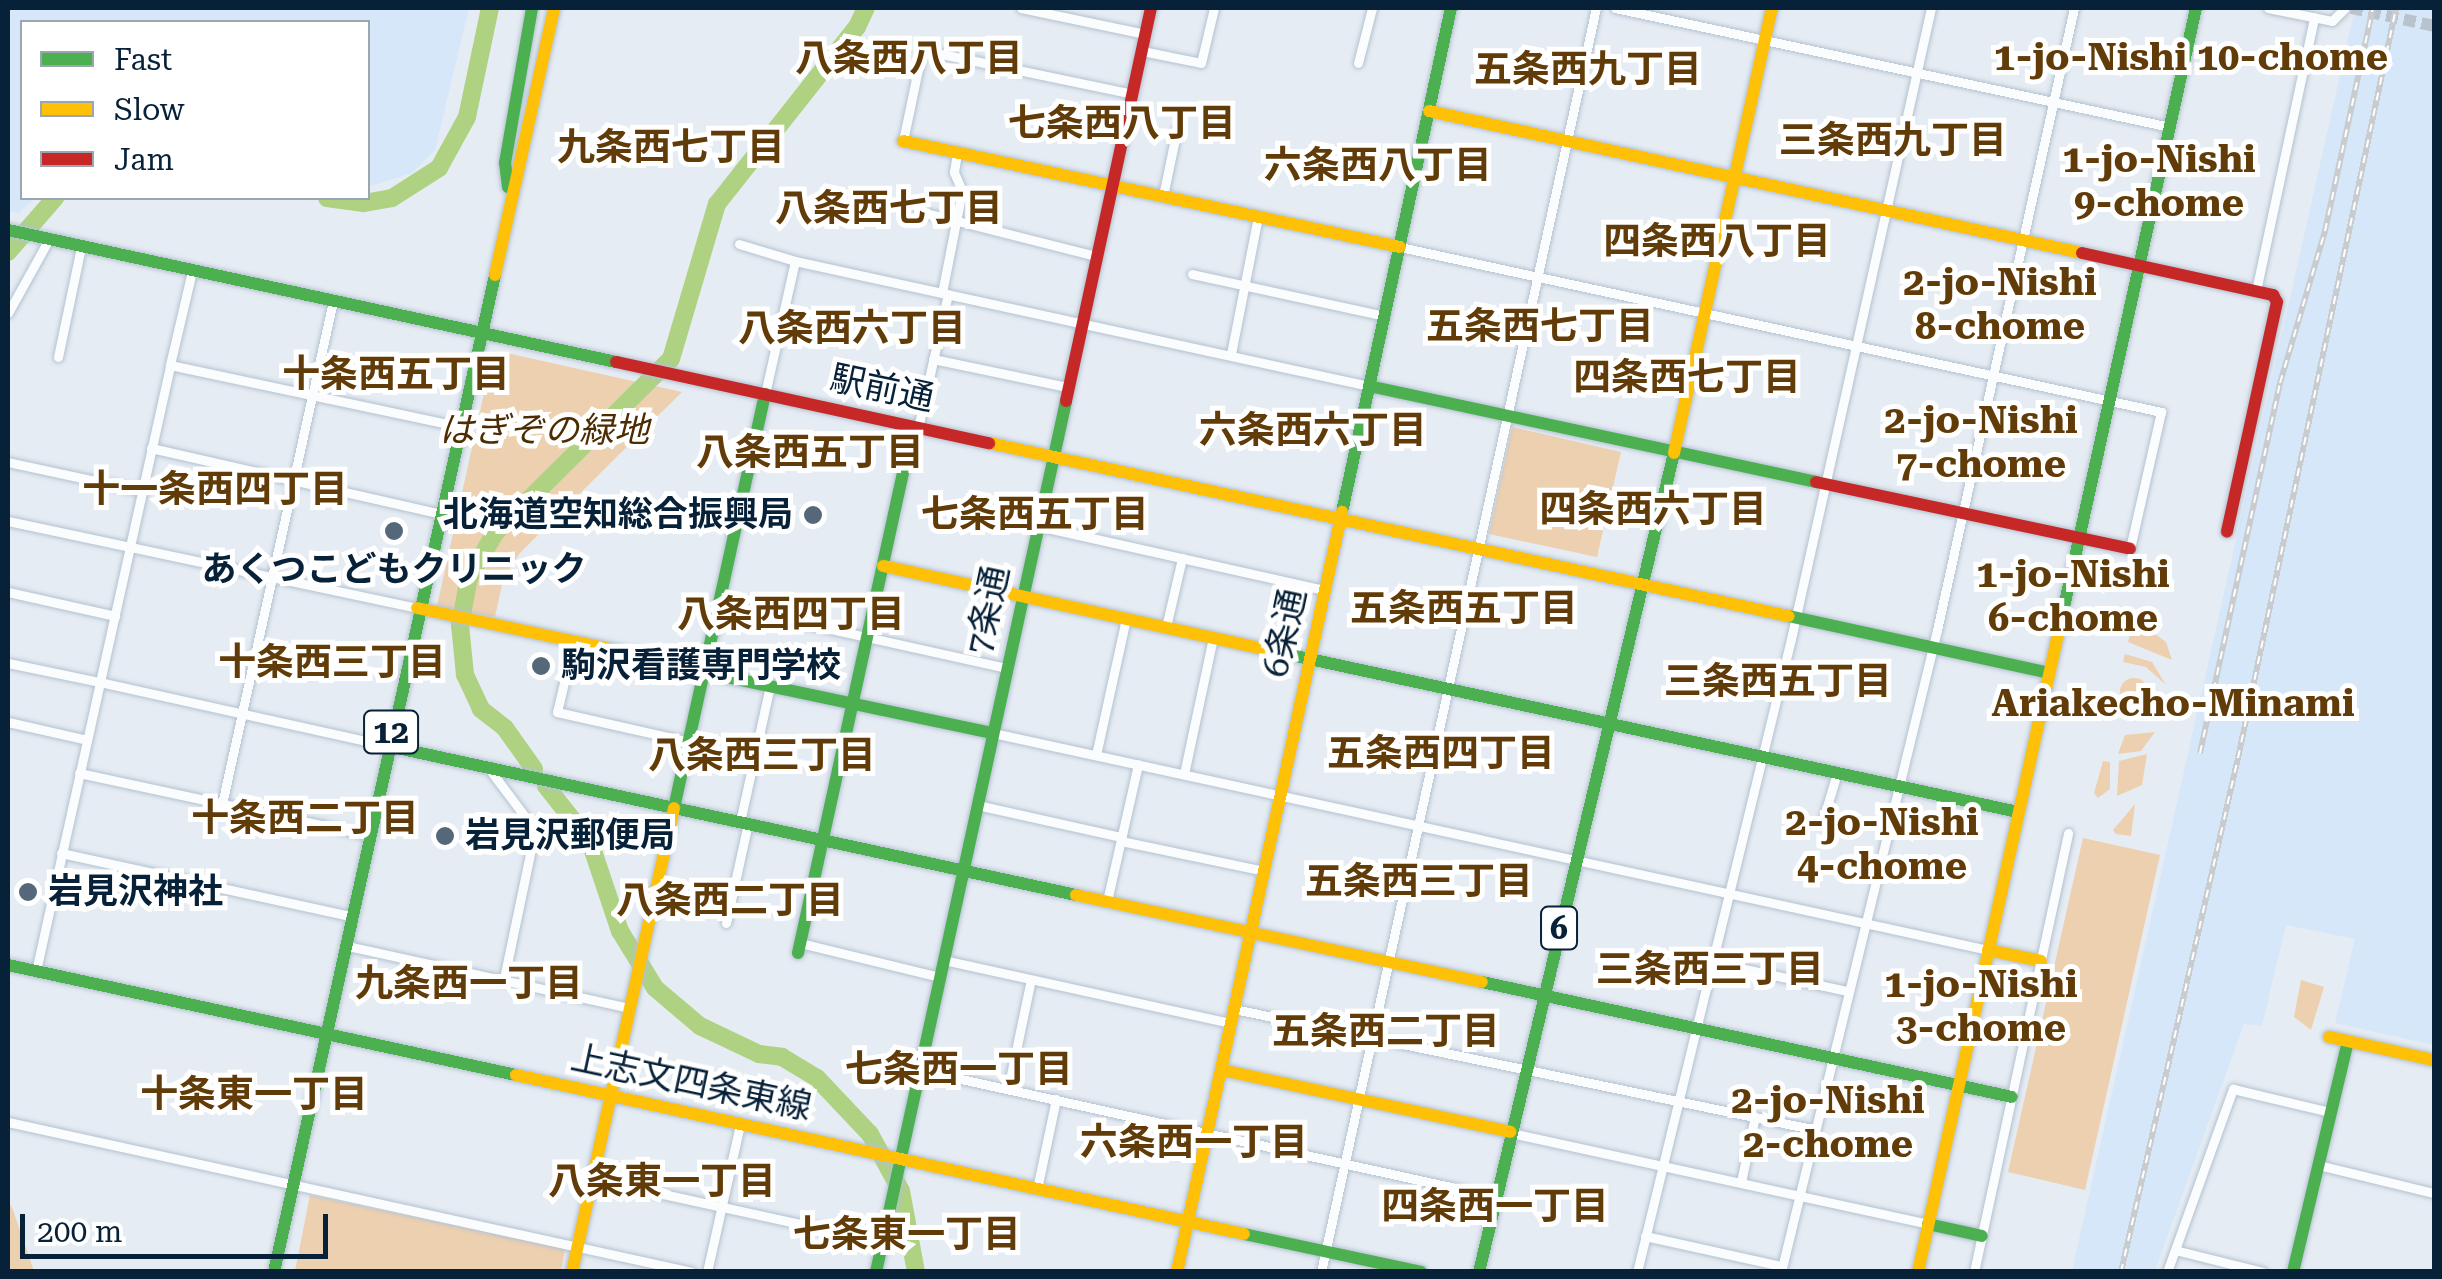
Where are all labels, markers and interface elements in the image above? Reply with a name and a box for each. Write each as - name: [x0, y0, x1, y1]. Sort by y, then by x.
- legend: [20, 20, 370, 200]
- district label: 1-jo-Nishi 10-chome: [1994, 35, 2388, 81]
- district label: 八条西八丁目: [795, 36, 1023, 82]
- text: Fast: [114, 42, 172, 77]
- district label: 五条西九丁目: [1474, 47, 1702, 93]
- text: Slow: [114, 92, 185, 127]
- district label: 七条西八丁目: [1008, 101, 1236, 147]
- district label: 三条西九丁目: [1779, 118, 2007, 164]
- district label: 九条西七丁目: [557, 125, 785, 171]
- district label: 1-jo-Nishi 9-chome: [2062, 137, 2256, 226]
- text: Jam: [114, 142, 174, 177]
- district label: 六条西八丁目: [1264, 143, 1492, 189]
- district label: 八条西七丁目: [775, 186, 1003, 232]
- district label: 四条西八丁目: [1603, 219, 1831, 265]
- district label: 2-jo-Nishi 8-chome: [1903, 260, 2097, 350]
- district label: 五条西七丁目: [1426, 304, 1654, 350]
- district label: 八条西六丁目: [738, 306, 966, 352]
- district label: 十条西五丁目: [282, 352, 510, 398]
- district label: 四条西七丁目: [1573, 355, 1801, 401]
- street label: 駅前通: [826, 358, 938, 420]
- district label: 2-jo-Nishi 7-chome: [1884, 398, 2078, 488]
- district label: 六条西六丁目: [1199, 408, 1427, 454]
- park label: はぎぞの緑地: [439, 410, 649, 452]
- district label: 八条西五丁目: [696, 430, 924, 476]
- district label: 十一条西四丁目: [82, 467, 348, 513]
- district label: 四条西六丁目: [1539, 487, 1767, 533]
- district label: 七条西五丁目: [921, 492, 1149, 538]
- place label: 北海道空知総合振興局: [443, 494, 793, 536]
- marker: 北海道空知総合振興局: [802, 504, 824, 526]
- marker: あくつこどもクリニック: [381, 518, 407, 544]
- place label: あくつこどもクリニック: [202, 549, 586, 591]
- district label: 1-jo-Nishi 6-chome: [1976, 552, 2170, 642]
- street label: 7条通: [958, 562, 1018, 658]
- street label: 6条通: [1255, 585, 1315, 681]
- district label: 五条西五丁目: [1350, 586, 1578, 632]
- district label: 八条西四丁目: [677, 592, 905, 638]
- district label: 十条西三丁目: [218, 640, 446, 686]
- place label: 駒沢看護専門学校: [561, 645, 841, 687]
- marker: 駒沢看護専門学校: [530, 655, 552, 677]
- district label: 三条西五丁目: [1664, 659, 1892, 705]
- district label: Ariakecho-Minami: [1991, 681, 2355, 727]
- road number: 12: [361, 705, 421, 759]
- district label: 五条西四丁目: [1327, 731, 1555, 777]
- district label: 八条西三丁目: [648, 733, 876, 779]
- district label: 十条西二丁目: [191, 796, 419, 842]
- district label: 2-jo-Nishi 4-chome: [1785, 800, 1979, 889]
- place label: 岩見沢郵便局: [465, 815, 675, 857]
- marker: 岩見沢郵便局: [434, 825, 456, 847]
- district label: 五条西三丁目: [1305, 859, 1533, 905]
- place label: 岩見沢神社: [48, 871, 223, 913]
- district label: 八条西二丁目: [616, 878, 844, 924]
- marker: 岩見沢神社: [17, 881, 39, 903]
- road number: 6: [1539, 901, 1579, 955]
- district label: 三条西三丁目: [1596, 947, 1824, 993]
- district label: 九条西一丁目: [355, 961, 583, 1007]
- district label: 1-jo-Nishi 3-chome: [1884, 962, 2078, 1052]
- district label: 五条西二丁目: [1272, 1009, 1500, 1055]
- street label: 上志文四条東線: [567, 1037, 815, 1129]
- district label: 七条西一丁目: [845, 1047, 1073, 1093]
- district label: 十条東一丁目: [140, 1072, 368, 1118]
- district label: 2-jo-Nishi 2-chome: [1731, 1078, 1925, 1168]
- district label: 六条西一丁目: [1080, 1120, 1308, 1166]
- district label: 八条東一丁目: [548, 1159, 776, 1205]
- district label: 四条西一丁目: [1381, 1184, 1609, 1230]
- scale bar: [25, 1194, 332, 1256]
- district label: 七条東一丁目: [793, 1212, 1021, 1258]
- text: 200 m: [37, 1214, 122, 1249]

